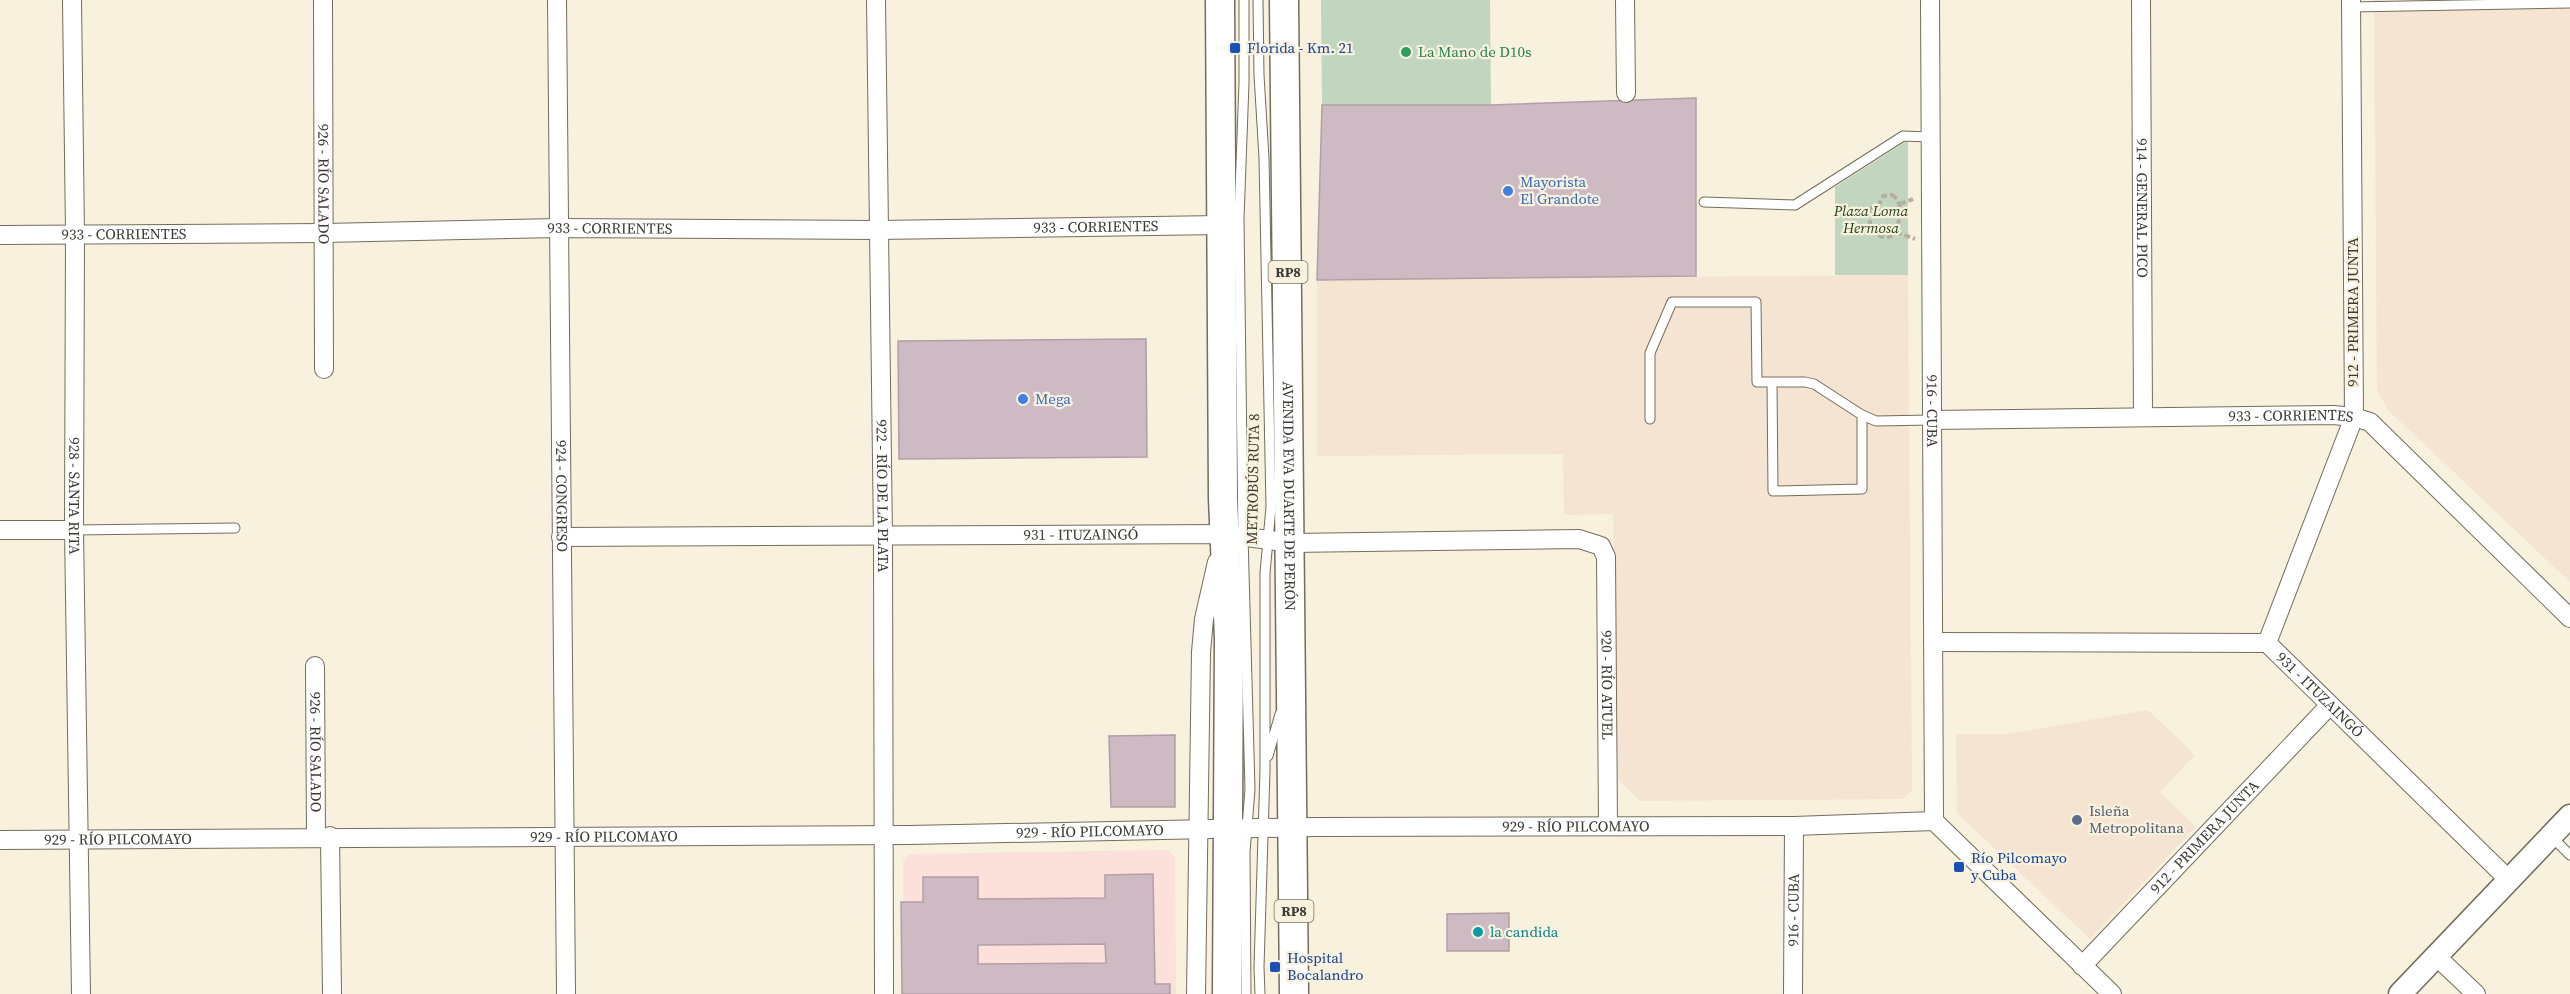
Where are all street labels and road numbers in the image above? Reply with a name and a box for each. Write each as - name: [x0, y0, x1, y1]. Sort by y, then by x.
- street label: 926 - RÍO SALADO: [313, 124, 335, 244]
- street label: 914 - GENERAL PICO: [2132, 138, 2153, 278]
- street label: 933 - CORRIENTES: [1033, 215, 1159, 238]
- street label: 933 - CORRIENTES: [547, 217, 673, 239]
- street label: 933 - CORRIENTES: [61, 223, 187, 245]
- street label: 912 - PRIMERA JUNTA: [2342, 237, 2363, 387]
- road number: RP8: [1268, 261, 1308, 283]
- street label: 916 - CUBA: [1922, 374, 1943, 448]
- street label: AVENIDA EVA DUARTE DE PERÓN: [1278, 381, 1301, 611]
- street label: 933 - CORRIENTES: [2228, 404, 2355, 427]
- street label: METROBÚS RUTA 8: [1241, 413, 1264, 545]
- street label: 922 - RÍO DE LA PLATA: [871, 419, 894, 573]
- street label: 928 - SANTA RITA: [64, 437, 85, 555]
- street label: 924 - CONGRESO: [551, 440, 573, 552]
- street label: 931 - ITUZAINGÓ: [1024, 523, 1138, 545]
- street label: 920 - RÍO ATUEL: [1597, 630, 1618, 740]
- street label: 931 - ITUZAINGÓ: [2272, 647, 2369, 742]
- street label: 926 - RÍO SALADO: [305, 692, 327, 812]
- street label: 912 - PRIMERA JUNTA: [2145, 775, 2263, 898]
- street label: 929 - RÍO PILCOMAYO: [1502, 815, 1650, 837]
- street label: 929 - RÍO PILCOMAYO: [1016, 819, 1164, 843]
- street label: 929 - RÍO PILCOMAYO: [530, 825, 678, 847]
- street label: 929 - RÍO PILCOMAYO: [44, 828, 192, 850]
- street label: 916 - CUBA: [1782, 873, 1804, 947]
- road number: RP8: [1274, 900, 1314, 922]

